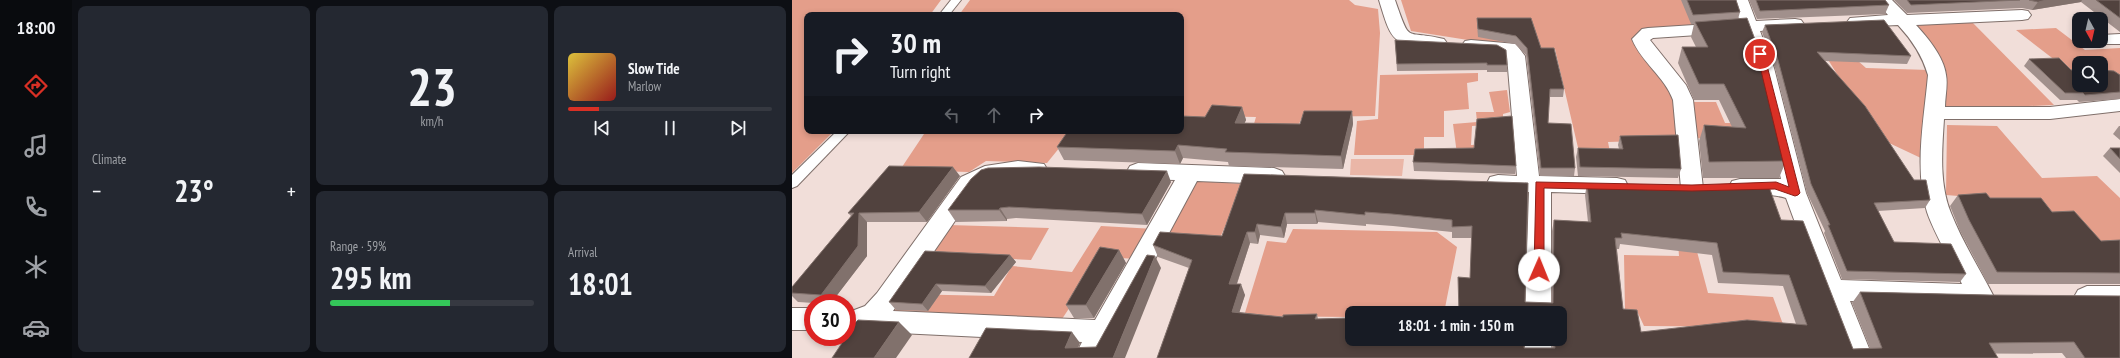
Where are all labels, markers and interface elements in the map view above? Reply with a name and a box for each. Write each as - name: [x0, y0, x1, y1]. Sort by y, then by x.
- north arrow: [2072, 12, 2108, 48]
- map controls: [2072, 12, 2108, 92]
- text: 18:00: [17, 16, 55, 39]
- text: 30 m: [890, 24, 941, 61]
- icon: right: [824, 28, 876, 80]
- pin: [1743, 37, 1777, 71]
- icon: arrive: [1749, 43, 1771, 65]
- text: 23: [407, 53, 457, 120]
- button: search: [2072, 56, 2108, 92]
- text: Slow Tide: [628, 59, 680, 78]
- text: Turn right: [890, 60, 950, 83]
- icon: directions: [22, 72, 50, 100]
- text: Marlow: [628, 78, 661, 95]
- icon: left: [941, 104, 963, 126]
- icon: ahead: [983, 104, 1005, 126]
- icon: right: [1025, 104, 1047, 126]
- text: km/h: [420, 113, 444, 130]
- icon: previous: [591, 117, 613, 139]
- icon: pause: [659, 117, 681, 139]
- icon: next: [727, 117, 749, 139]
- icon: music: [22, 132, 50, 160]
- text: Climate: [92, 151, 126, 168]
- text: 23°: [174, 171, 214, 210]
- text: −: [92, 177, 101, 205]
- text: +: [287, 177, 296, 205]
- icon: phone: [22, 193, 50, 221]
- text: Range · 59%: [330, 238, 386, 255]
- text: Arrival: [568, 244, 597, 261]
- position arrow: [1518, 249, 1560, 291]
- icon: climate: [22, 253, 50, 281]
- text: 295 km: [330, 258, 411, 297]
- text: 18:01: [568, 264, 633, 303]
- speed limit sign: 30: [804, 294, 856, 346]
- icon: car: [22, 314, 50, 342]
- text: 18:01 · 1 min · 150 m: [1398, 316, 1514, 335]

